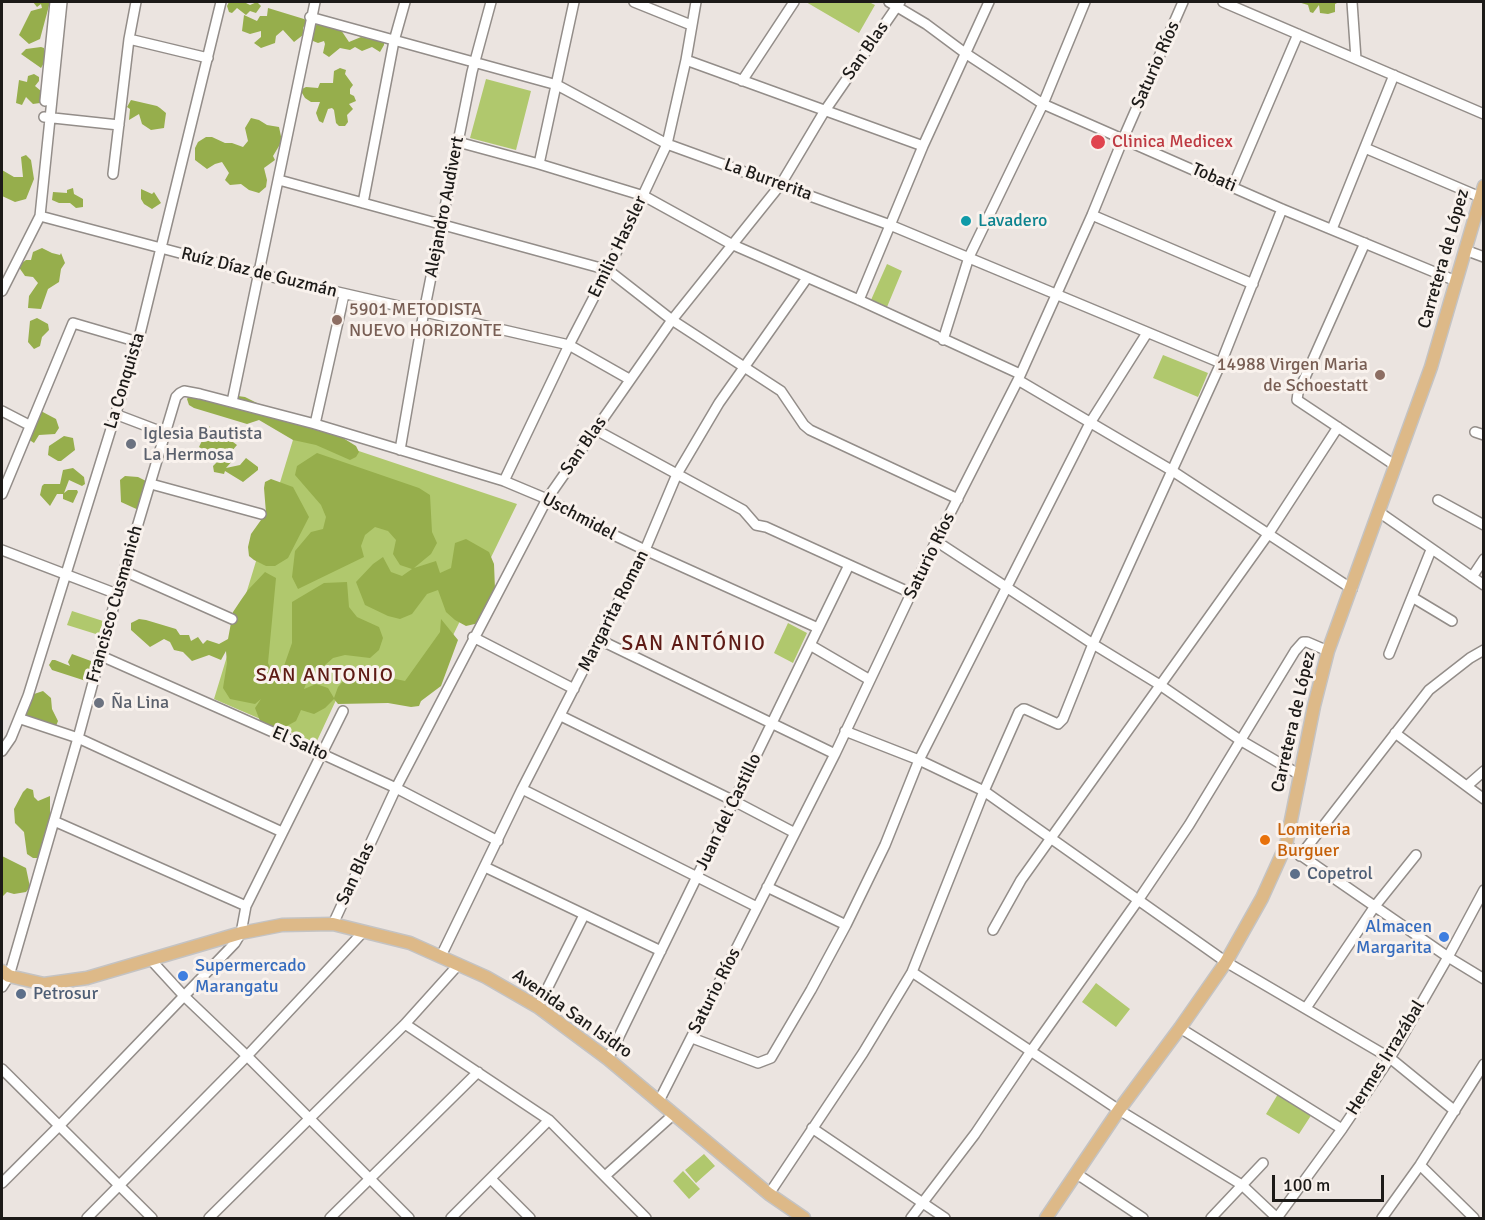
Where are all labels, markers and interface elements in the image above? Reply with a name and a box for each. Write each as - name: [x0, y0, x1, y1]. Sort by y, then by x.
- street label: San Blas: [838, 18, 894, 84]
- street label: Saturio Ríos: [1127, 18, 1185, 112]
- place label: Clinica Medicex: [1112, 131, 1233, 153]
- marker: Clinica Medicex: [1089, 133, 1107, 151]
- street label: Alejandro Audivert: [421, 135, 469, 279]
- street label: La Burrerita: [721, 154, 815, 206]
- street label: Tobati: [1188, 159, 1240, 197]
- street label: Carretera de López: [1414, 187, 1474, 331]
- street label: Emilio Hassler: [584, 193, 652, 301]
- place label: Lavadero: [978, 210, 1047, 232]
- marker: Lavadero: [959, 214, 973, 228]
- street label: Ruíz Díaz de Guzmán: [179, 243, 339, 303]
- place label: 5901 METODISTA NUEVO HORIZONTE: [349, 299, 502, 342]
- marker: 5901 METODISTA NUEVO HORIZONTE: [330, 313, 344, 327]
- street label: La Conquista: [100, 330, 150, 432]
- place label: 14988 Virgen Maria de Schoestatt: [1217, 354, 1368, 397]
- marker: 14988 Virgen Maria de Schoestatt: [1373, 368, 1387, 382]
- street label: San Blas: [556, 413, 612, 479]
- place label: Iglesia Bautista La Hermosa: [143, 423, 262, 466]
- marker: Iglesia Bautista La Hermosa: [124, 437, 138, 451]
- street label: Uschmidel: [538, 489, 620, 545]
- street label: Saturio Ríos: [900, 509, 960, 603]
- street label: Francisco Cusmanich: [82, 523, 148, 685]
- street label: Margarita Roman: [574, 547, 654, 675]
- district label: SAN ANTÓNIO: [622, 631, 766, 657]
- street label: Carretera de López: [1267, 649, 1321, 795]
- district label: SAN ANTONIO: [256, 664, 394, 688]
- place label: Ña Lina: [111, 692, 169, 714]
- marker: Ña Lina: [92, 696, 106, 710]
- street label: El Salto: [269, 722, 331, 766]
- street label: Juan del Castillo: [691, 750, 767, 874]
- place label: Lomiteria Burguer: [1277, 819, 1351, 862]
- marker: Lomiteria Burguer: [1258, 833, 1272, 847]
- street label: San Blas: [332, 839, 380, 909]
- place label: Copetrol: [1307, 863, 1373, 885]
- marker: Copetrol: [1288, 867, 1302, 881]
- place label: Almacen Margarita: [1356, 916, 1432, 958]
- marker: Almacen Margarita: [1437, 930, 1451, 944]
- street label: Saturio Ríos: [684, 945, 746, 1037]
- place label: Supermercado Marangatu: [195, 955, 306, 998]
- street label: Avenida San Isidro: [508, 965, 636, 1063]
- marker: Supermercado Marangatu: [176, 969, 190, 983]
- place label: Petrosur: [33, 983, 98, 1005]
- marker: Petrosur: [14, 987, 28, 1001]
- street label: Hermes Irrazábal: [1342, 996, 1430, 1120]
- scale bar: [1275, 1163, 1388, 1201]
- text: 100 m: [1283, 1174, 1330, 1196]

